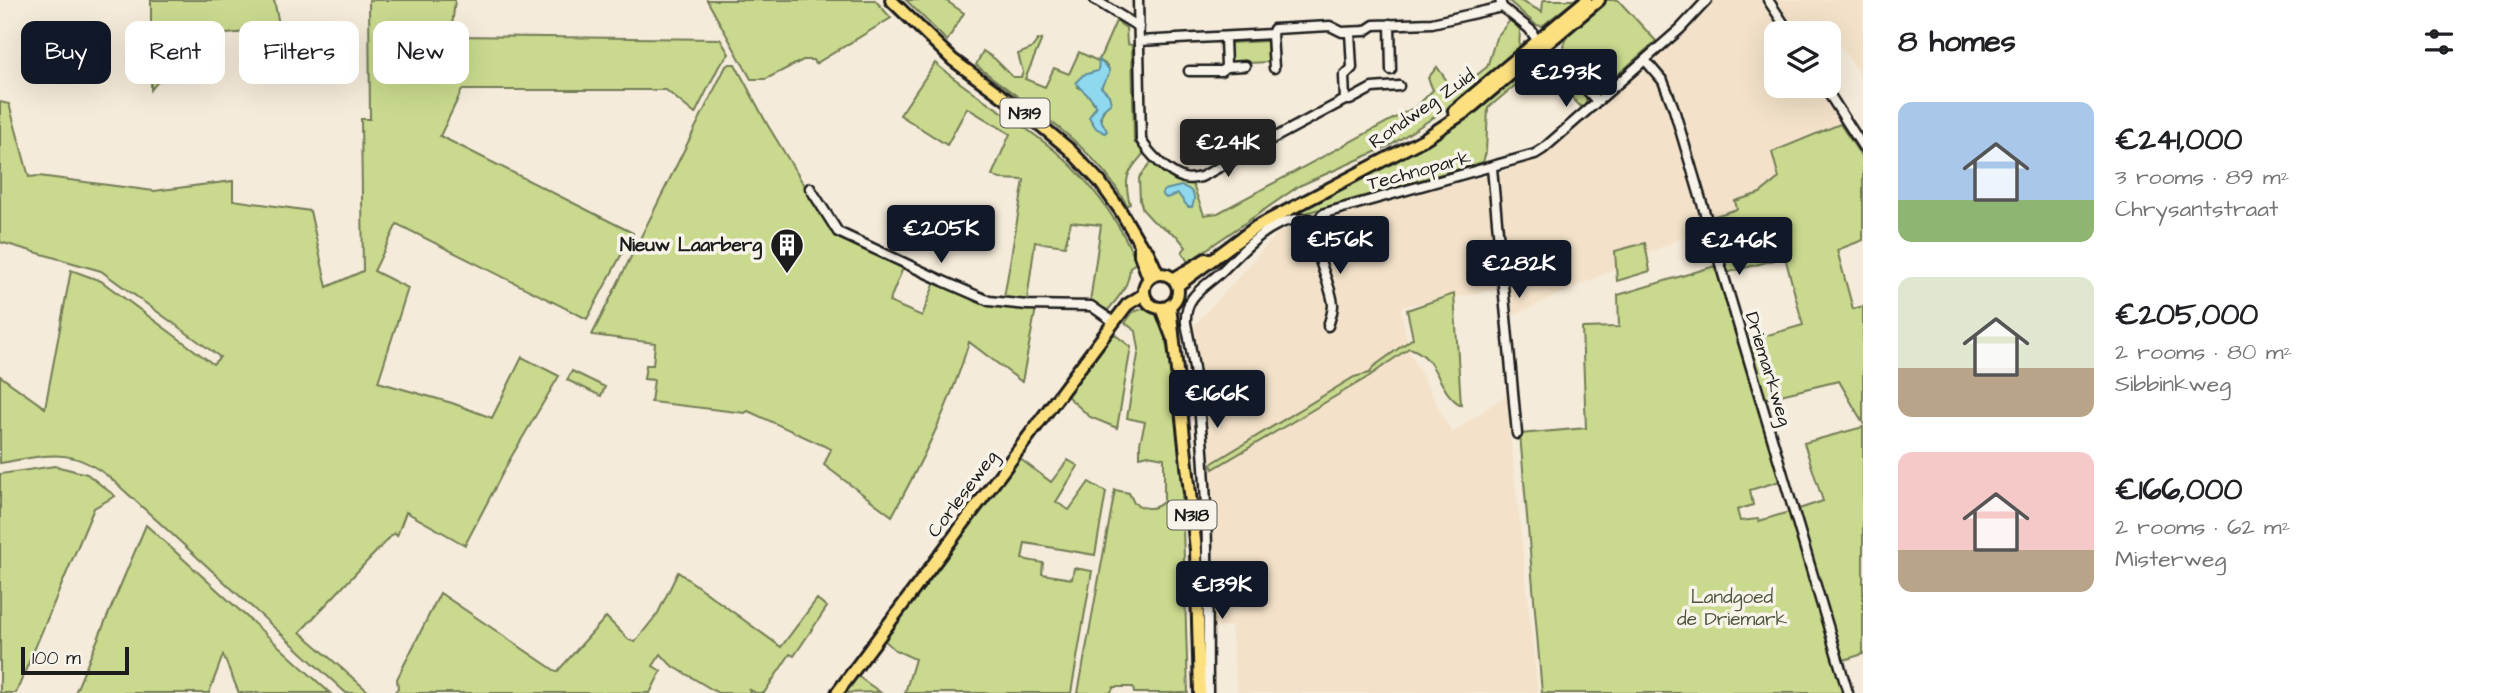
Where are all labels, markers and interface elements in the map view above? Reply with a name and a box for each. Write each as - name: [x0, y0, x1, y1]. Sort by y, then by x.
- chip: Buy: [21, 21, 111, 84]
- chip: Rent: [125, 21, 225, 84]
- chip: Filters: [239, 21, 359, 84]
- chip: New: [373, 21, 469, 84]
- map controls: [1764, 21, 1841, 98]
- button: layers: [1764, 21, 1841, 98]
- text: 8 homes: [1898, 21, 2016, 63]
- icon: filters: [2420, 23, 2458, 61]
- pin: €293K: [1517, 50, 1615, 109]
- text: €293K: [1531, 56, 1601, 88]
- street label: Rondweg Zuid: [1364, 62, 1481, 156]
- road number: N319: [1000, 98, 1050, 128]
- text: €241,000: [2115, 119, 2242, 161]
- pin: €241K: [1179, 120, 1277, 179]
- text: €241K: [1196, 126, 1260, 158]
- icon: home: [1954, 130, 2038, 214]
- street label: Technopark: [1364, 144, 1474, 198]
- text: 3 rooms · 89 m²: [2115, 161, 2289, 193]
- text: Chrysantstraat: [2115, 193, 2278, 225]
- pin: €205K: [892, 205, 990, 265]
- text: €205K: [903, 212, 979, 244]
- pin: €156K: [1291, 216, 1389, 276]
- pin: €246K: [1690, 218, 1788, 277]
- text: €156K: [1307, 223, 1373, 255]
- text: €246K: [1701, 224, 1777, 256]
- building icon: Nieuw Laarberg: [768, 226, 806, 275]
- place label: Nieuw Laarberg: [620, 232, 762, 260]
- pin: €282K: [1470, 240, 1568, 300]
- text: €282K: [1482, 247, 1556, 279]
- text: €205,000: [2115, 294, 2258, 336]
- icon: home: [1954, 305, 2038, 389]
- street label: Driemarkweg: [1737, 309, 1798, 430]
- text: 2 rooms · 80 m²: [2115, 336, 2292, 368]
- text: Sibbinkweg: [2115, 368, 2231, 400]
- pin: €166K: [1168, 370, 1266, 430]
- text: €166K: [1185, 377, 1249, 409]
- street label: Corleseweg: [921, 445, 1006, 544]
- text: €166,000: [2115, 469, 2242, 511]
- icon: home: [1954, 480, 2038, 564]
- road number: N318: [1168, 500, 1216, 530]
- text: 2 rooms · 62 m²: [2115, 511, 2290, 543]
- text: Misterweg: [2115, 543, 2226, 575]
- pin: €139K: [1173, 562, 1271, 621]
- text: €139K: [1192, 568, 1252, 600]
- park label: Landgoed de Driemark: [1677, 584, 1787, 633]
- scale bar: [21, 644, 130, 676]
- text: 100 m: [32, 645, 81, 672]

